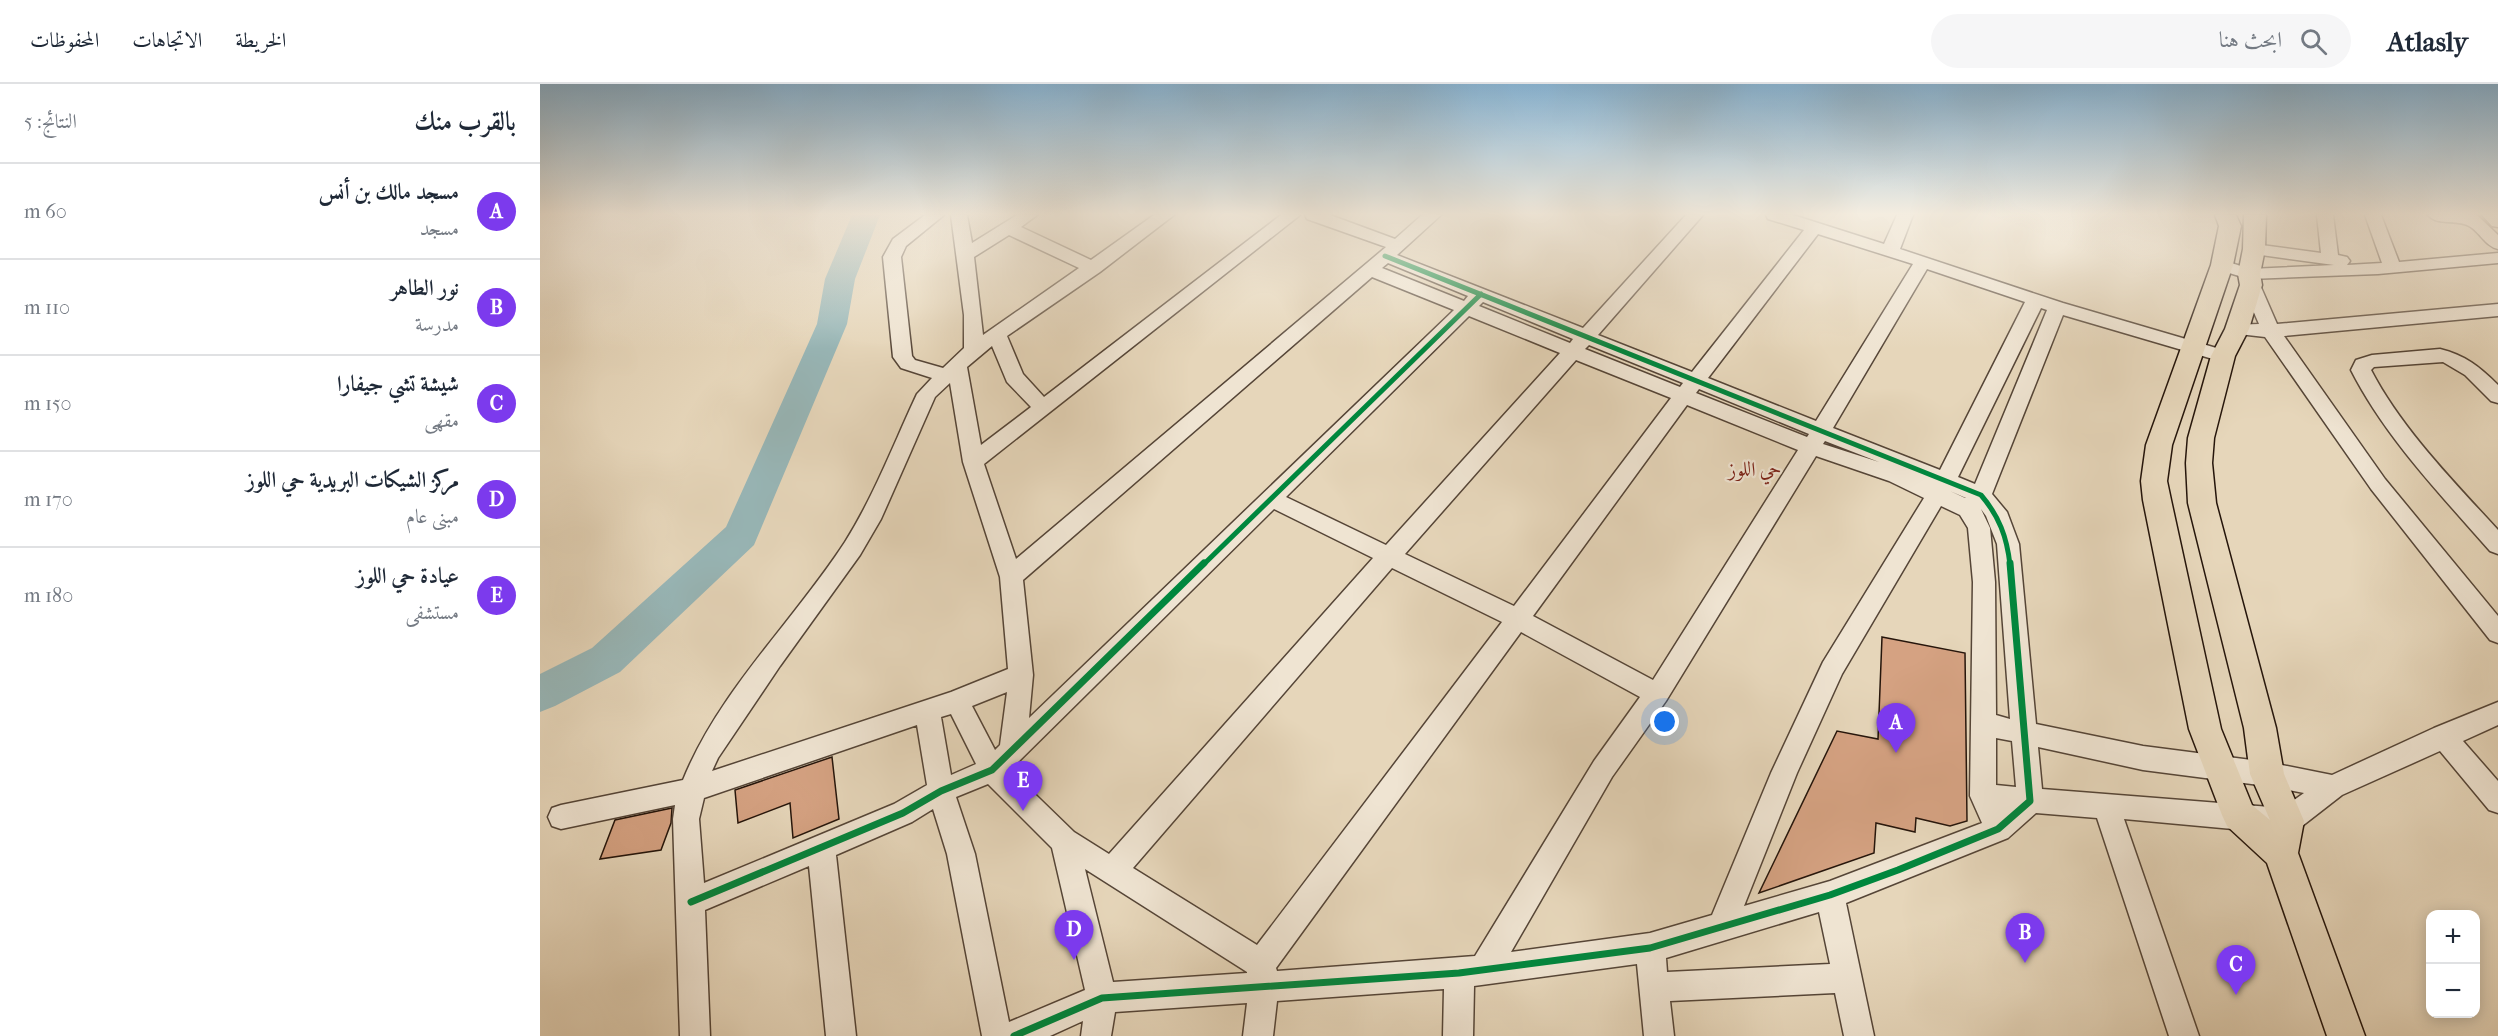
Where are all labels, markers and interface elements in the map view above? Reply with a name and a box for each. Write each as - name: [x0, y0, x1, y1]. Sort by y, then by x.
- search box: [1931, 14, 2351, 68]
- icon: search: [2297, 25, 2330, 58]
- text: Atlasly: [2387, 25, 2468, 58]
- text: ابحث هنا: [2219, 27, 2282, 53]
- text: المحفوظات: [30, 28, 99, 52]
- text: الاتجاهات: [132, 28, 202, 52]
- text: الخريطة: [235, 28, 286, 52]
- text: بالقرب منك: [414, 106, 516, 137]
- text: النتائج: 5: [24, 110, 77, 133]
- text: مسجد مالك بن أنس: [318, 179, 459, 205]
- text: 60 m: [24, 200, 67, 223]
- text: A: [490, 200, 503, 223]
- text: مسجد: [420, 217, 459, 240]
- text: نور الطاهر: [390, 275, 459, 301]
- text: 110 m: [24, 296, 70, 319]
- text: B: [490, 296, 503, 319]
- text: مدرسة: [415, 313, 459, 336]
- text: شيشة تشي جيفارا: [337, 371, 459, 397]
- text: 150 m: [24, 392, 72, 415]
- text: C: [490, 392, 503, 415]
- text: مقهى: [424, 409, 459, 432]
- district label: حي اللوز: [1726, 458, 1782, 485]
- text: مركز الشيكات البريدية حي اللوز: [246, 467, 459, 493]
- text: 170 m: [24, 488, 73, 511]
- text: D: [489, 488, 504, 511]
- text: مبنى عام: [406, 505, 459, 528]
- text: عيادة حي اللوز: [357, 563, 459, 589]
- text: 180 m: [24, 584, 73, 607]
- text: E: [490, 584, 503, 607]
- text: مستشفى: [406, 601, 459, 624]
- pin: A: [1876, 704, 1916, 753]
- your location: [1650, 707, 1679, 736]
- pin: E: [1004, 762, 1042, 811]
- pin: D: [1054, 910, 1094, 960]
- map controls: [2426, 910, 2480, 1018]
- button: +: [2426, 910, 2480, 964]
- pin: B: [2006, 914, 2044, 963]
- pin: C: [2216, 946, 2256, 995]
- button: −: [2426, 964, 2480, 1018]

